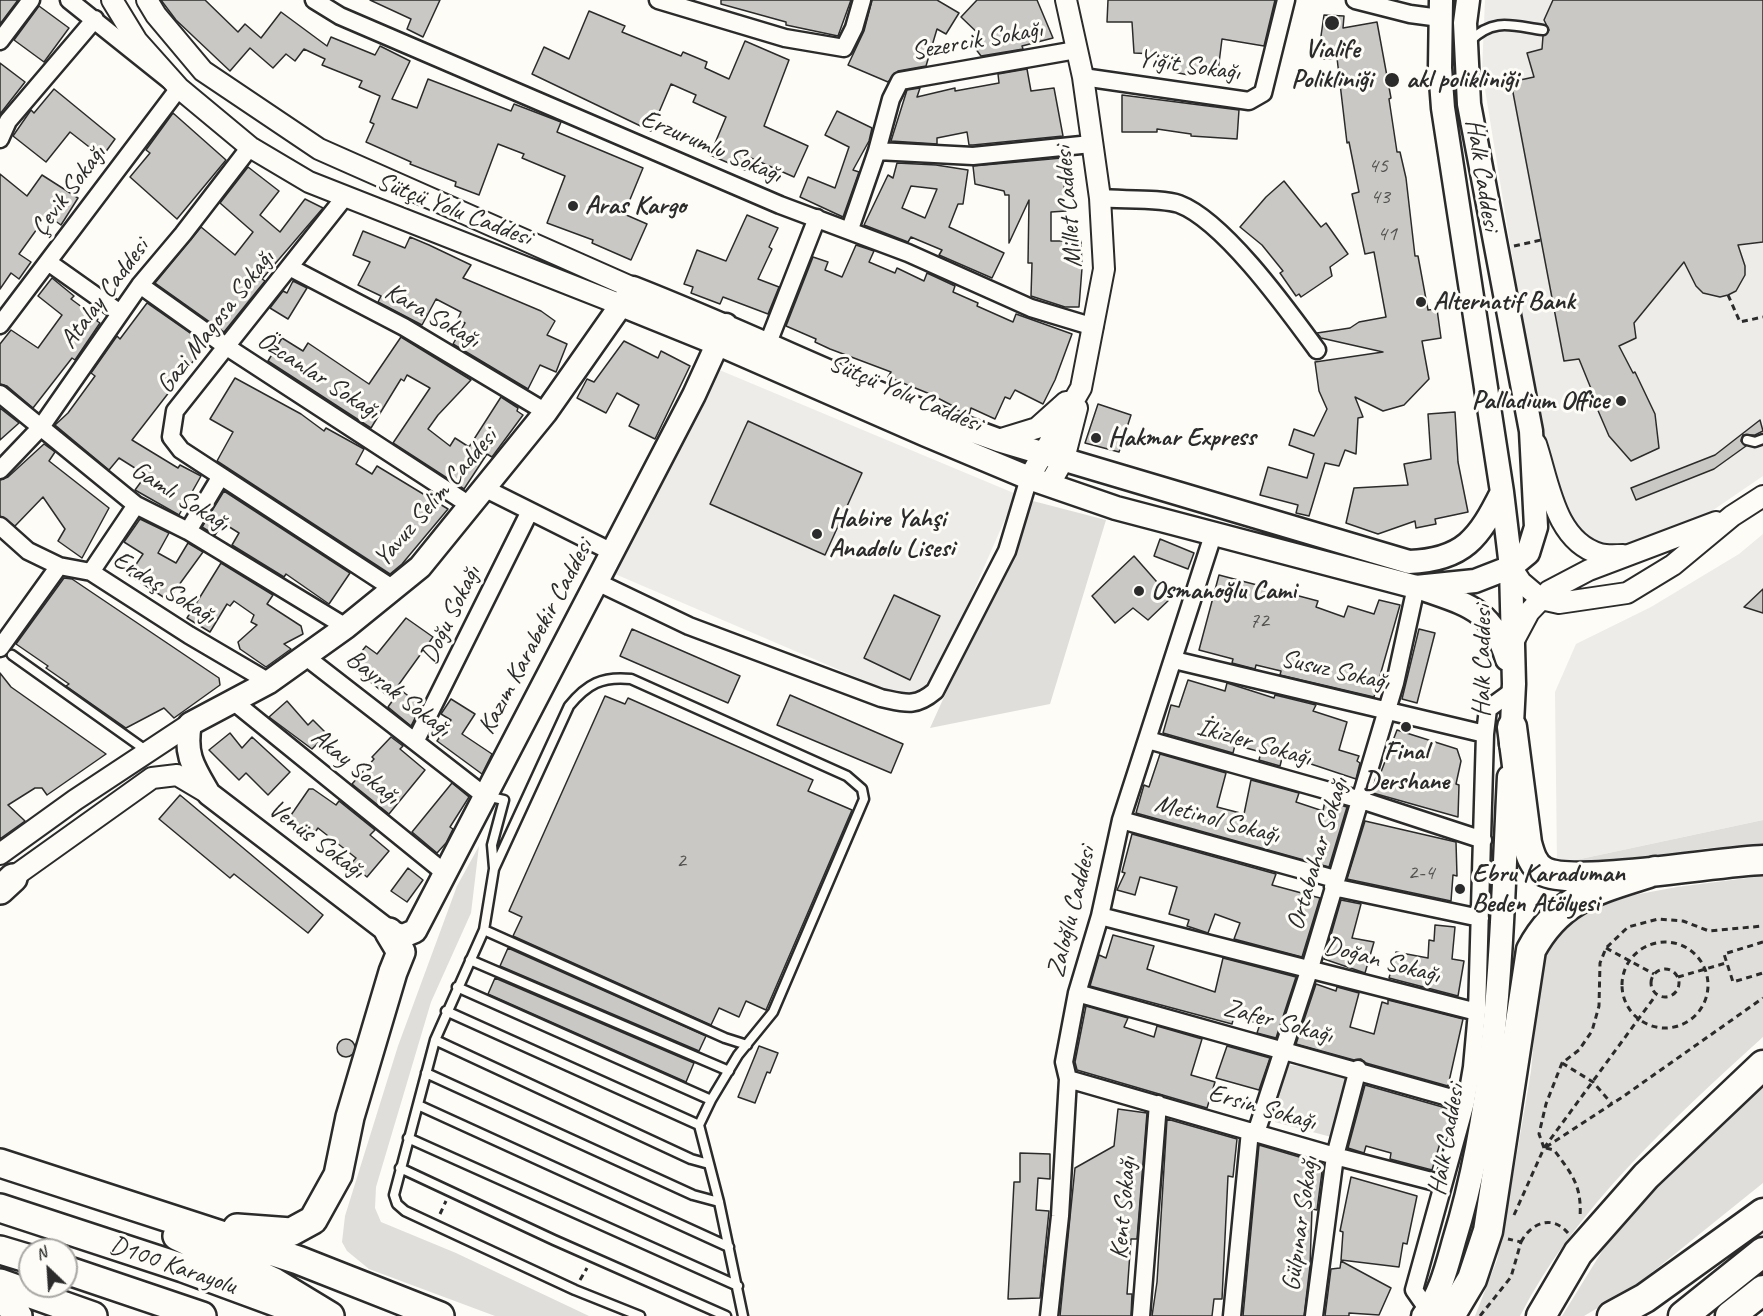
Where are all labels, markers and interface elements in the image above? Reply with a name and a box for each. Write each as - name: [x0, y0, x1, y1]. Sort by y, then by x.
- street label: Sezercik Sokağı: [909, 14, 1045, 68]
- marker: Vialife Polikliniği: [1323, 14, 1341, 32]
- place label: Vialife Polikliniği: [1291, 34, 1373, 96]
- street label: Yiğit Sokağı: [1136, 43, 1242, 89]
- place label: akl polikliniği: [1406, 64, 1518, 96]
- marker: akl polikliniği: [1383, 71, 1401, 89]
- street label: Erzurumlu Sokağı: [636, 103, 786, 191]
- street label: Halk Caddesi: [1458, 117, 1506, 233]
- street label: Çevik Sokağı: [25, 139, 113, 243]
- street label: Millet Caddesi: [1048, 145, 1090, 269]
- house number: 45: [1368, 153, 1388, 179]
- street label: Sütçü Yolu Caddesi: [372, 166, 536, 254]
- house number: 43: [1370, 184, 1390, 210]
- place label: Aras Kargo: [585, 190, 686, 222]
- marker: Aras Kargo: [566, 199, 580, 213]
- house number: 41: [1377, 221, 1397, 247]
- street label: Atalay Caddesi: [54, 233, 156, 355]
- street label: Gazi Magosa Sokağı: [150, 244, 282, 400]
- street label: Kara Sokağı: [379, 276, 485, 356]
- place label: Alternatif Bank: [1433, 286, 1575, 318]
- marker: Alternatif Bank: [1414, 295, 1428, 309]
- street label: Özcanlar Sokağı: [251, 325, 385, 427]
- street label: Sütçü Yolu Caddesi: [824, 348, 986, 440]
- place label: Palladium Office: [1472, 385, 1609, 417]
- marker: Palladium Office: [1614, 394, 1628, 408]
- street label: Yavuz Selim Caddesi: [367, 422, 505, 574]
- place label: Hakmar Express: [1108, 422, 1256, 454]
- marker: Hakmar Express: [1089, 431, 1103, 445]
- street label: Gamlı Sokağı: [125, 455, 235, 539]
- place label: Habire Yahşi Anadolu Lisesi: [829, 503, 954, 564]
- marker: Habire Yahşi Anadolu Lisesi: [810, 527, 824, 541]
- street label: Kazım Karabekir Caddesi: [471, 534, 601, 740]
- street label: Erdaş Sokağı: [107, 544, 221, 632]
- street label: Doğu Sokağı: [414, 561, 488, 669]
- place label: Osmanoğlu Cami: [1151, 575, 1296, 607]
- marker: Osmanoğlu Cami: [1132, 584, 1146, 598]
- street label: Halk Caddesi: [1467, 605, 1499, 717]
- house number: 72: [1249, 608, 1269, 634]
- street label: Bayrak Sokağı: [339, 643, 457, 745]
- street label: Susuz Sokağı: [1278, 643, 1392, 699]
- street label: İkizler Sokağı: [1193, 712, 1315, 774]
- marker: Final Dershane: [1399, 720, 1413, 734]
- street label: Akay Sokağı: [305, 722, 405, 812]
- place label: Final Dershane: [1363, 736, 1449, 798]
- street label: Ortabahar Sokağı: [1280, 774, 1356, 934]
- street label: Metinol Sokağı: [1151, 788, 1283, 852]
- street label: Venüs Sokağı: [262, 794, 370, 886]
- street label: Zaloğlu Caddesi: [1041, 843, 1103, 981]
- house number: 2: [676, 848, 686, 874]
- place label: Ebru Karaduman Beden Atölyesi: [1472, 858, 1625, 920]
- house number: 2-4: [1408, 860, 1434, 886]
- marker: Ebru Karaduman Beden Atölyesi: [1453, 882, 1467, 896]
- street label: Doğan Sokağı: [1321, 931, 1443, 991]
- street label: Zafer Sokağı: [1220, 992, 1336, 1052]
- street label: Ersin Sokağı: [1205, 1078, 1319, 1138]
- street label: Halk Caddesi: [1422, 1082, 1472, 1198]
- street label: Gülpınar Sokağı: [1276, 1155, 1326, 1293]
- street label: Kent Sokağı: [1104, 1156, 1144, 1260]
- street label: D100 Karayolu: [106, 1230, 240, 1302]
- north arrow: [18, 1238, 78, 1298]
- text: N: [33, 1242, 50, 1265]

